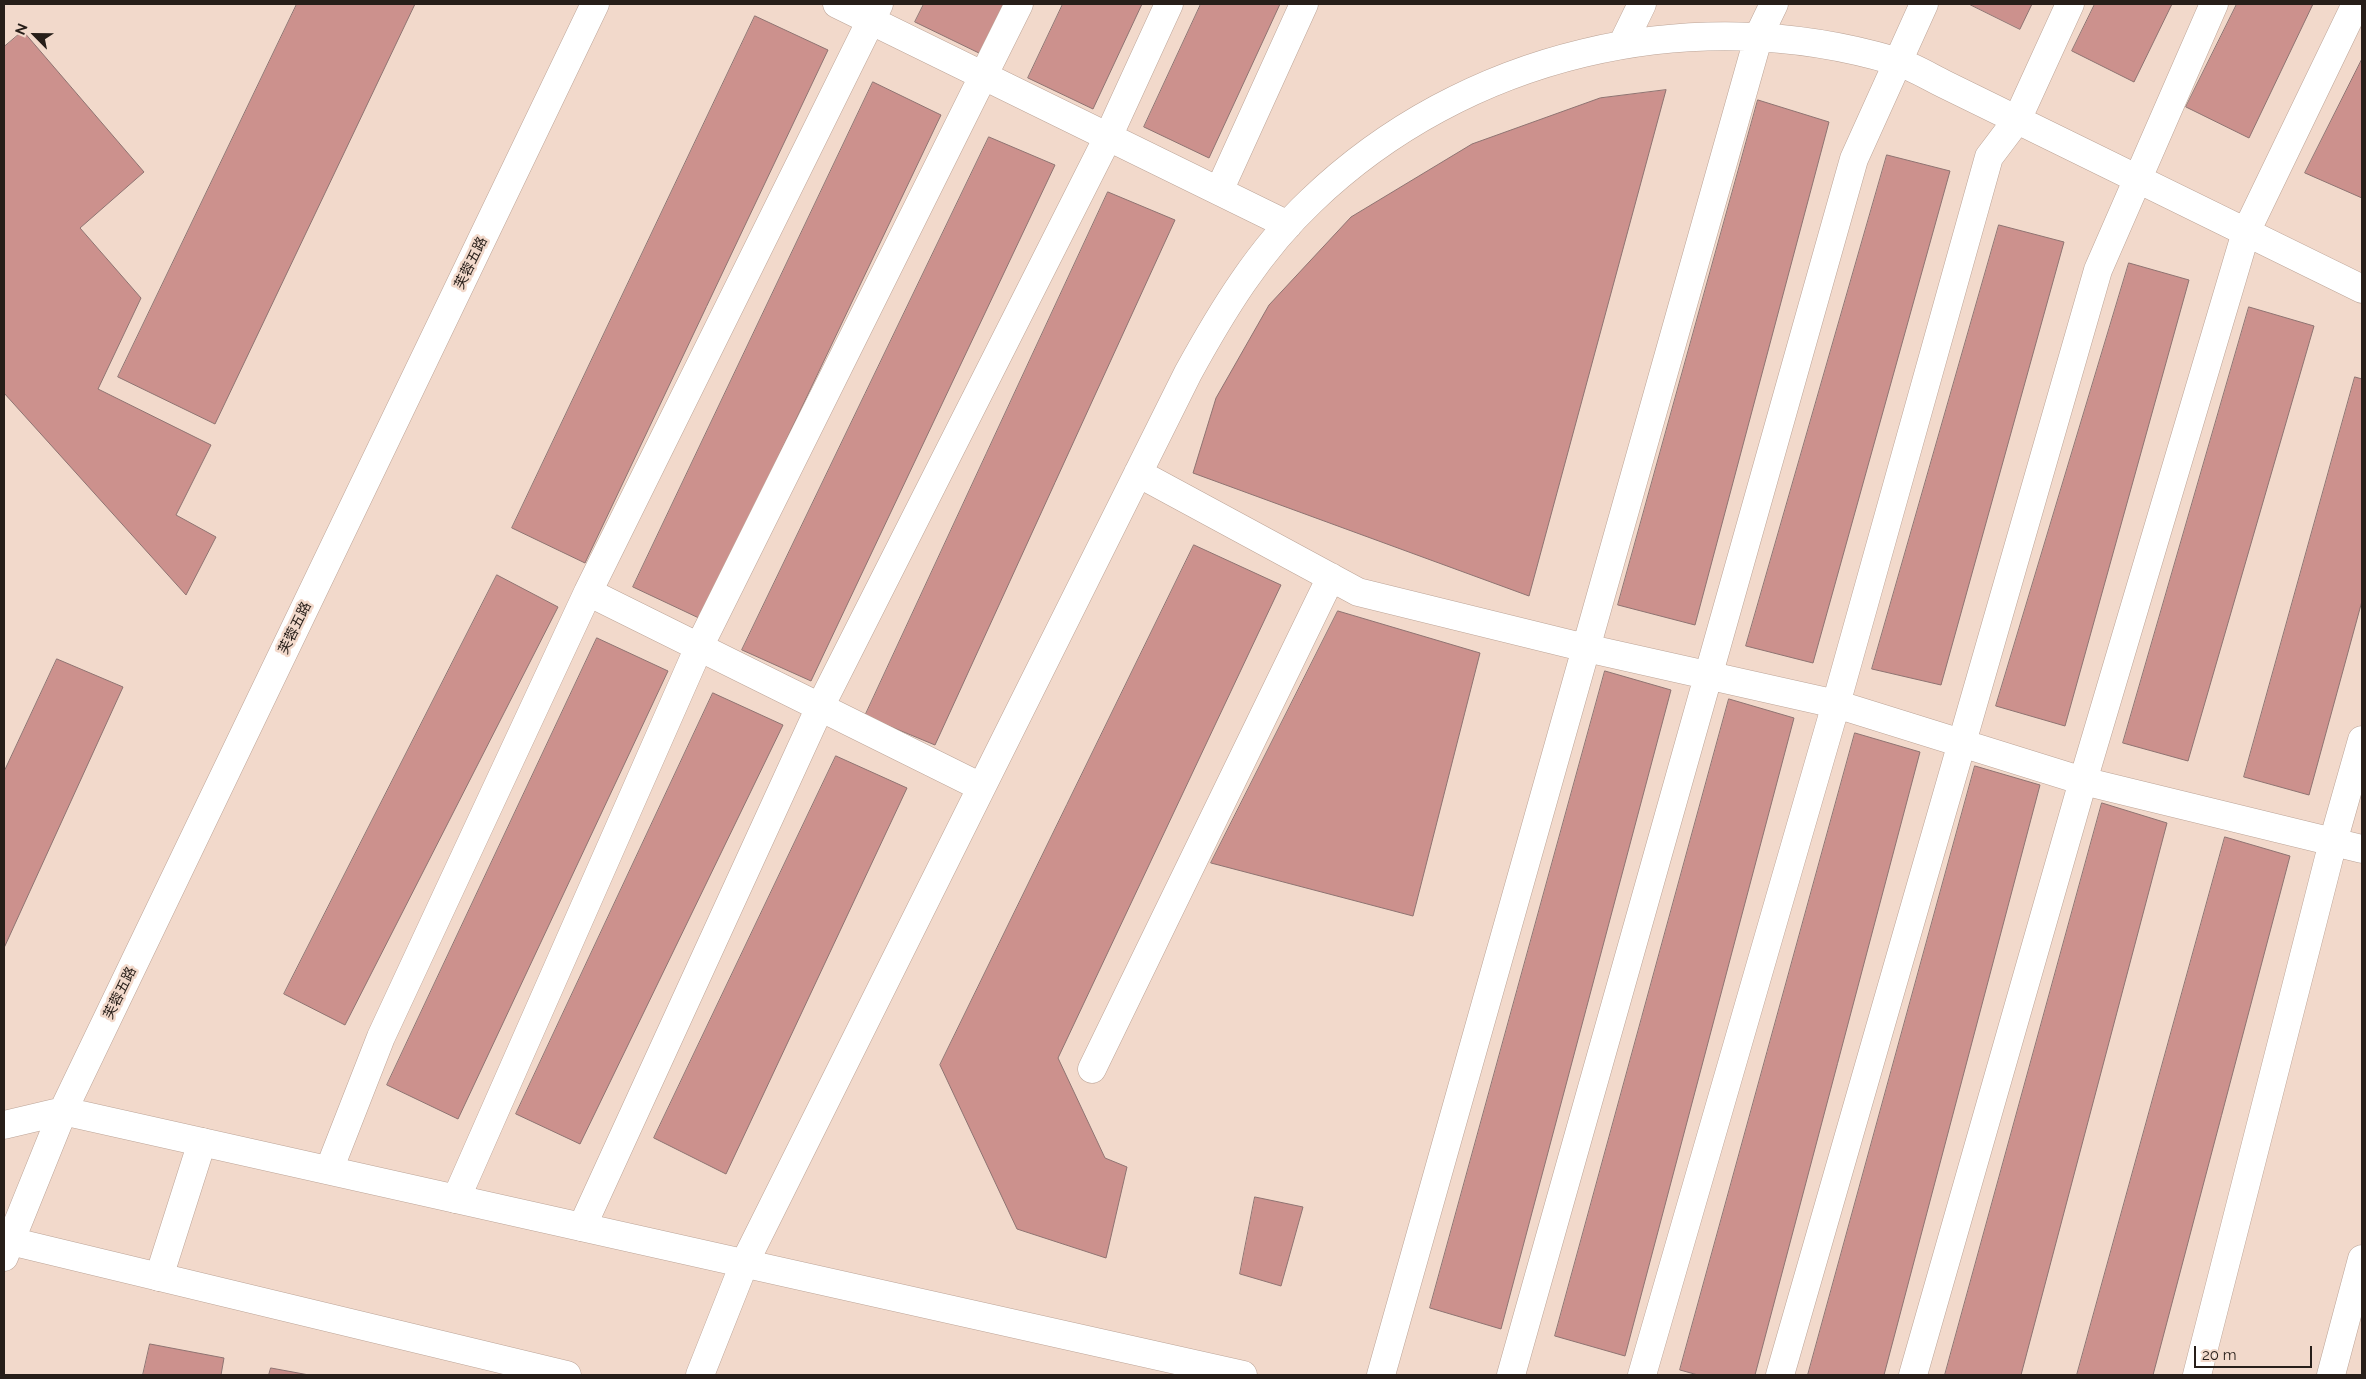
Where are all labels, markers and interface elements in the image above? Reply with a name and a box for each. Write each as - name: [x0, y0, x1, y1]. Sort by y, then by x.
- north arrow: [10, 10, 60, 60]
- text: N: [12, 21, 31, 37]
- street label: 芙蓉五路: [451, 234, 491, 292]
- street label: 芙蓉五路: [275, 599, 315, 657]
- street label: 芙蓉五路: [100, 964, 140, 1022]
- scale bar: [2196, 1336, 2314, 1368]
- text: 20 m: [2202, 1346, 2237, 1364]

